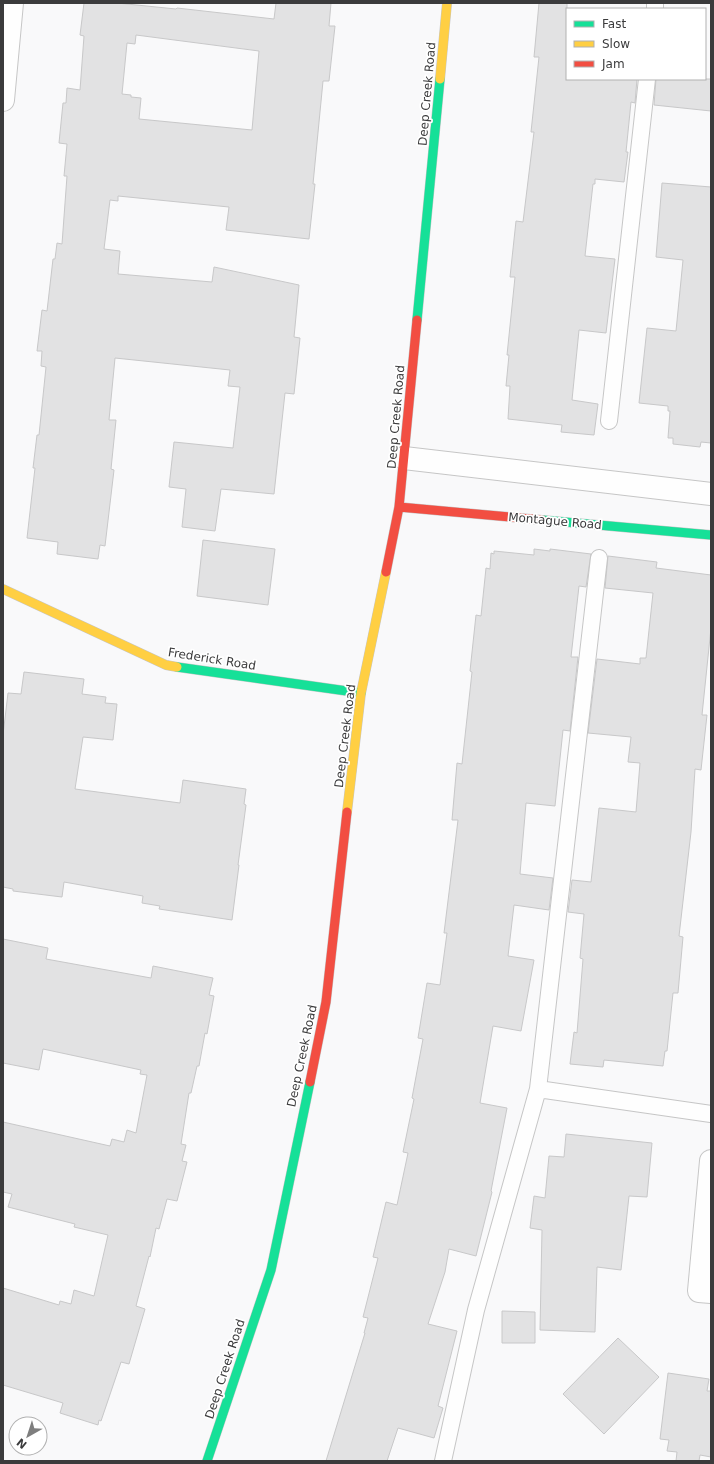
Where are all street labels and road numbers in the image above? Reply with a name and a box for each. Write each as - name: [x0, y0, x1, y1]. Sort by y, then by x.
- street label: Deep Creek Road: [415, 42, 439, 146]
- street label: Deep Creek Road: [384, 365, 408, 469]
- street label: Montague Road: [508, 510, 602, 532]
- street label: Frederick Road: [167, 645, 257, 673]
- street label: Deep Creek Road: [332, 683, 358, 789]
- street label: Deep Creek Road: [284, 1004, 320, 1108]
- street label: Deep Creek Road: [202, 1317, 248, 1421]

